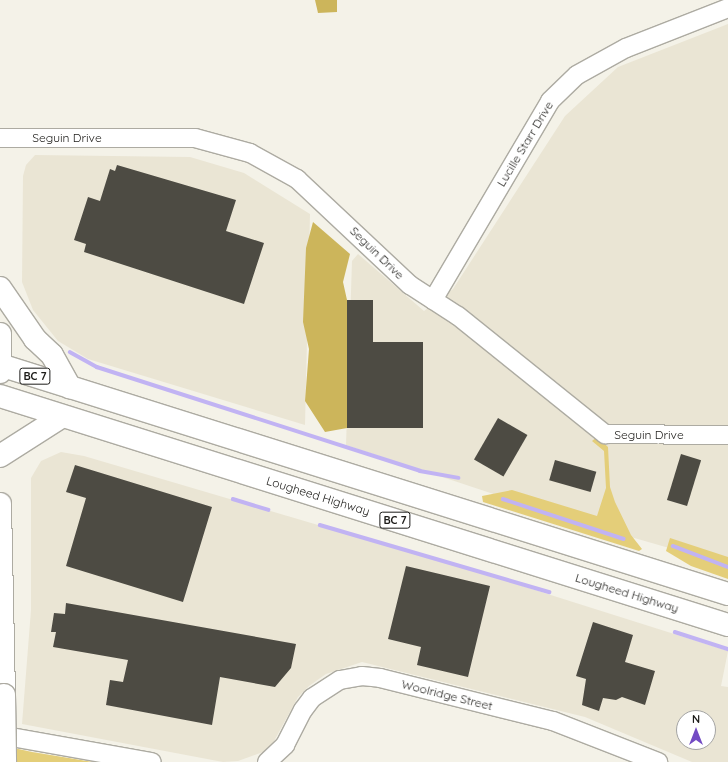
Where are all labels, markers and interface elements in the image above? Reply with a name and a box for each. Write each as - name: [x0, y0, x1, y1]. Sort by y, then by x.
- street label: Lucille Starr Drive: [494, 99, 556, 189]
- street label: Seguin Drive: [32, 131, 102, 145]
- street label: Seguin Drive: [347, 224, 407, 282]
- road number: BC 7: [19, 367, 51, 385]
- street label: Seguin Drive: [614, 428, 684, 442]
- street label: Lougheed Highway: [265, 473, 371, 519]
- road number: BC 7: [379, 511, 411, 529]
- street label: Lougheed Highway: [574, 570, 680, 616]
- street label: Woolridge Street: [400, 677, 494, 713]
- north arrow: [676, 710, 716, 750]
- text: N: [692, 712, 700, 726]

